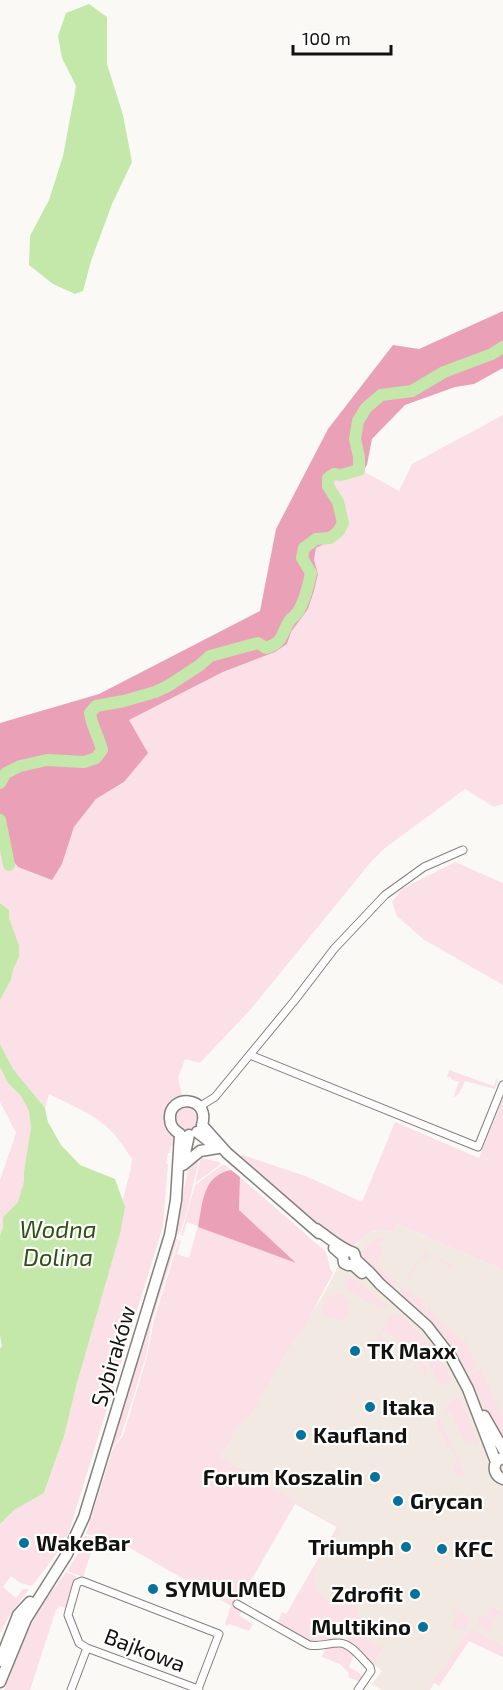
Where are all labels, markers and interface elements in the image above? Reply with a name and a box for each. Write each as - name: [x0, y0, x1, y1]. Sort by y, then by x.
- scale bar: [293, 18, 390, 56]
- text: 100 m: [302, 27, 351, 49]
- water label: Wodna Dolina: [19, 1214, 97, 1271]
- street label: Sybiraków: [84, 1302, 140, 1409]
- place label: TK Maxx: [367, 1337, 457, 1363]
- marker: TK Maxx: [348, 1344, 362, 1358]
- place label: Itaka: [382, 1393, 435, 1419]
- marker: Itaka: [363, 1400, 377, 1414]
- place label: Kaufland: [313, 1421, 407, 1447]
- marker: Kaufland: [294, 1428, 308, 1442]
- place label: Forum Koszalin: [203, 1463, 363, 1489]
- marker: Forum Koszalin: [368, 1470, 382, 1484]
- place label: Grycan: [410, 1487, 483, 1514]
- marker: Grycan: [391, 1494, 405, 1508]
- place label: WakeBar: [36, 1529, 131, 1555]
- place label: Triumph: [308, 1533, 394, 1559]
- place label: KFC: [454, 1535, 493, 1561]
- marker: WakeBar: [17, 1536, 31, 1550]
- marker: Triumph: [399, 1540, 413, 1554]
- marker: KFC: [435, 1542, 449, 1556]
- place label: SYMULMED: [165, 1575, 286, 1601]
- place label: Zdrofit: [331, 1580, 403, 1606]
- marker: SYMULMED: [146, 1582, 160, 1596]
- marker: Zdrofit: [408, 1587, 422, 1601]
- place label: Multikino: [311, 1613, 411, 1639]
- marker: Multikino: [416, 1620, 430, 1634]
- street label: Bajkowa: [101, 1622, 190, 1677]

